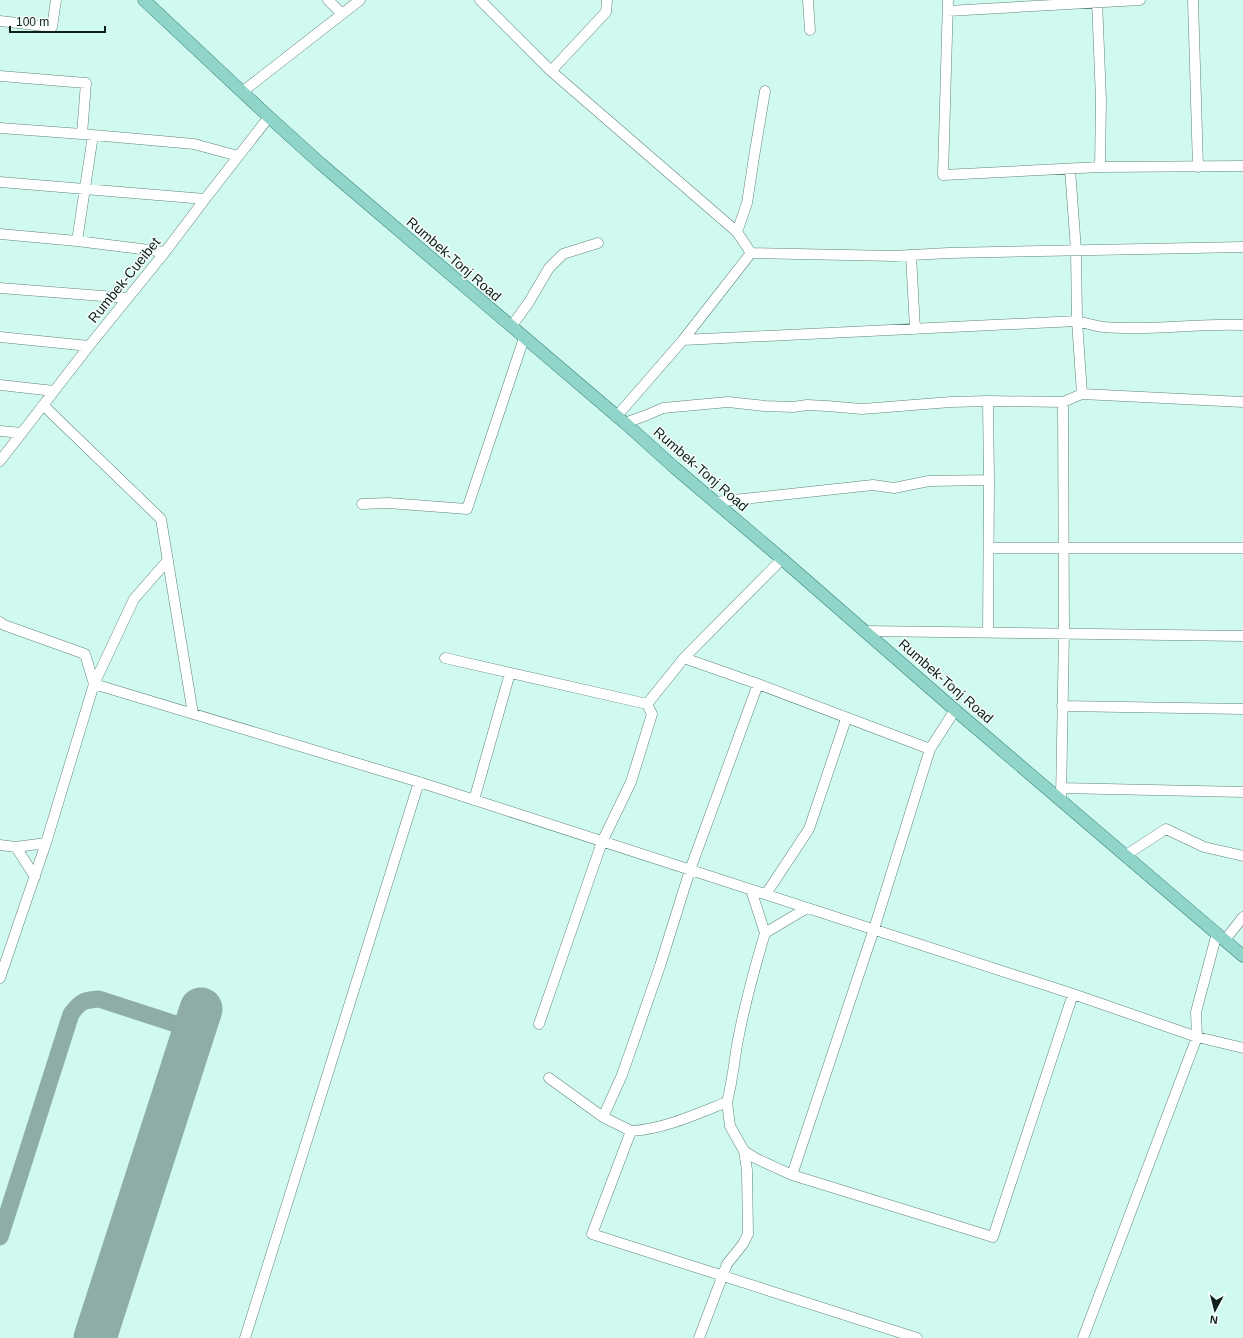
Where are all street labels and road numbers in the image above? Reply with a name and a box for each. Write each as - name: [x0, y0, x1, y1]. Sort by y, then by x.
- street label: Rumbek-Tonj Road: [404, 214, 504, 304]
- street label: Rumbek-Cueibet: [85, 234, 163, 326]
- street label: Rumbek-Tonj Road: [651, 424, 751, 514]
- street label: Rumbek-Tonj Road: [896, 636, 996, 726]

